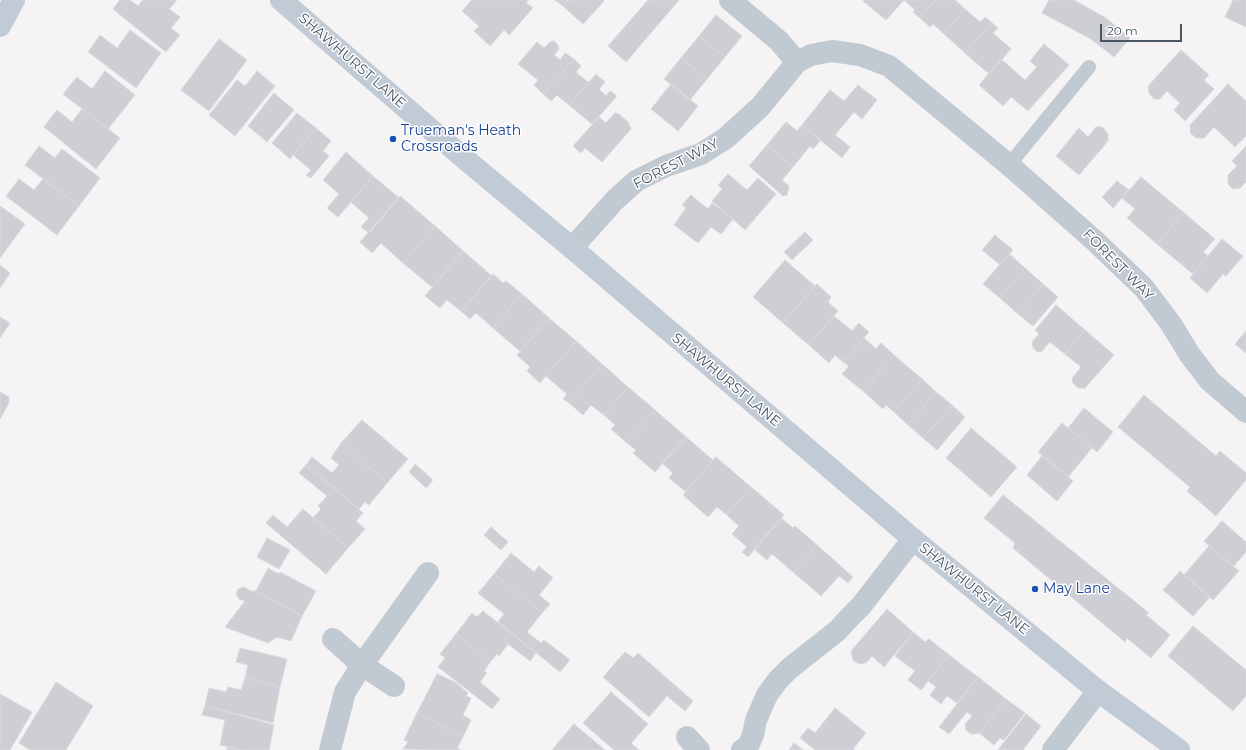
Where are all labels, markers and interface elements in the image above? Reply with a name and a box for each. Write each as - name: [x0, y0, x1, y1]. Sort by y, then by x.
- street label: SHAWHURST LANE: [295, 10, 409, 112]
- scale bar: [1102, 16, 1184, 42]
- text: 20 m: [1107, 23, 1138, 38]
- place label: Trueman's Heath Crossroads: [401, 123, 521, 156]
- marker: Trueman's Heath Crossroads: [388, 134, 398, 144]
- street label: FOREST WAY: [631, 135, 721, 193]
- street label: FOREST WAY: [1079, 226, 1157, 304]
- street label: SHAWHURST LANE: [668, 330, 784, 430]
- street label: SHAWHURST LANE: [916, 539, 1032, 639]
- place label: May Lane: [1043, 581, 1110, 597]
- marker: May Lane: [1030, 584, 1040, 594]

